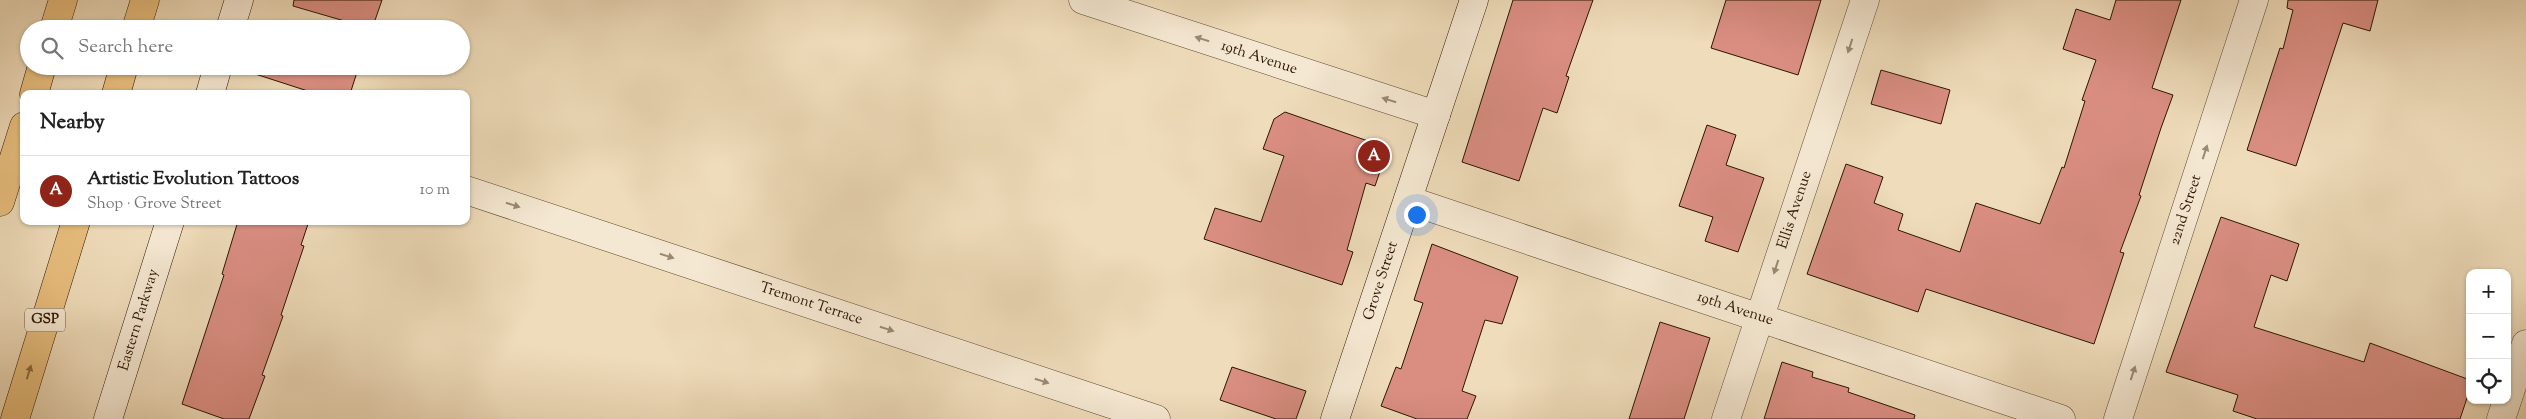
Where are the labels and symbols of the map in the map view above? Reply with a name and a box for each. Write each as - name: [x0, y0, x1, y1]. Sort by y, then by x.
- one-way arrow: [1194, 35, 1209, 42]
- street label: 19th Avenue: [1218, 36, 1300, 80]
- one-way arrow: [1845, 39, 1853, 54]
- one-way arrow: [1382, 96, 1397, 103]
- pin: A: [1358, 137, 1390, 175]
- one-way arrow: [2201, 144, 2209, 159]
- street label: Ellis Avenue: [1773, 168, 1817, 252]
- street label: 22nd Street: [2165, 172, 2207, 248]
- one-way arrow: [505, 202, 520, 209]
- your location: [1404, 202, 1430, 228]
- street label: Grove Street: [1358, 239, 1404, 323]
- one-way arrow: [659, 253, 674, 260]
- one-way arrow: [1772, 260, 1780, 275]
- street label: Eastern Parkway: [114, 266, 165, 374]
- street label: Tremont Terrace: [757, 277, 865, 331]
- street label: 19th Avenue: [1694, 287, 1776, 331]
- road number: GSP: [25, 308, 65, 332]
- one-way arrow: [880, 326, 895, 334]
- one-way arrow: [26, 365, 33, 380]
- one-way arrow: [2129, 365, 2137, 380]
- one-way arrow: [1034, 377, 1049, 385]

